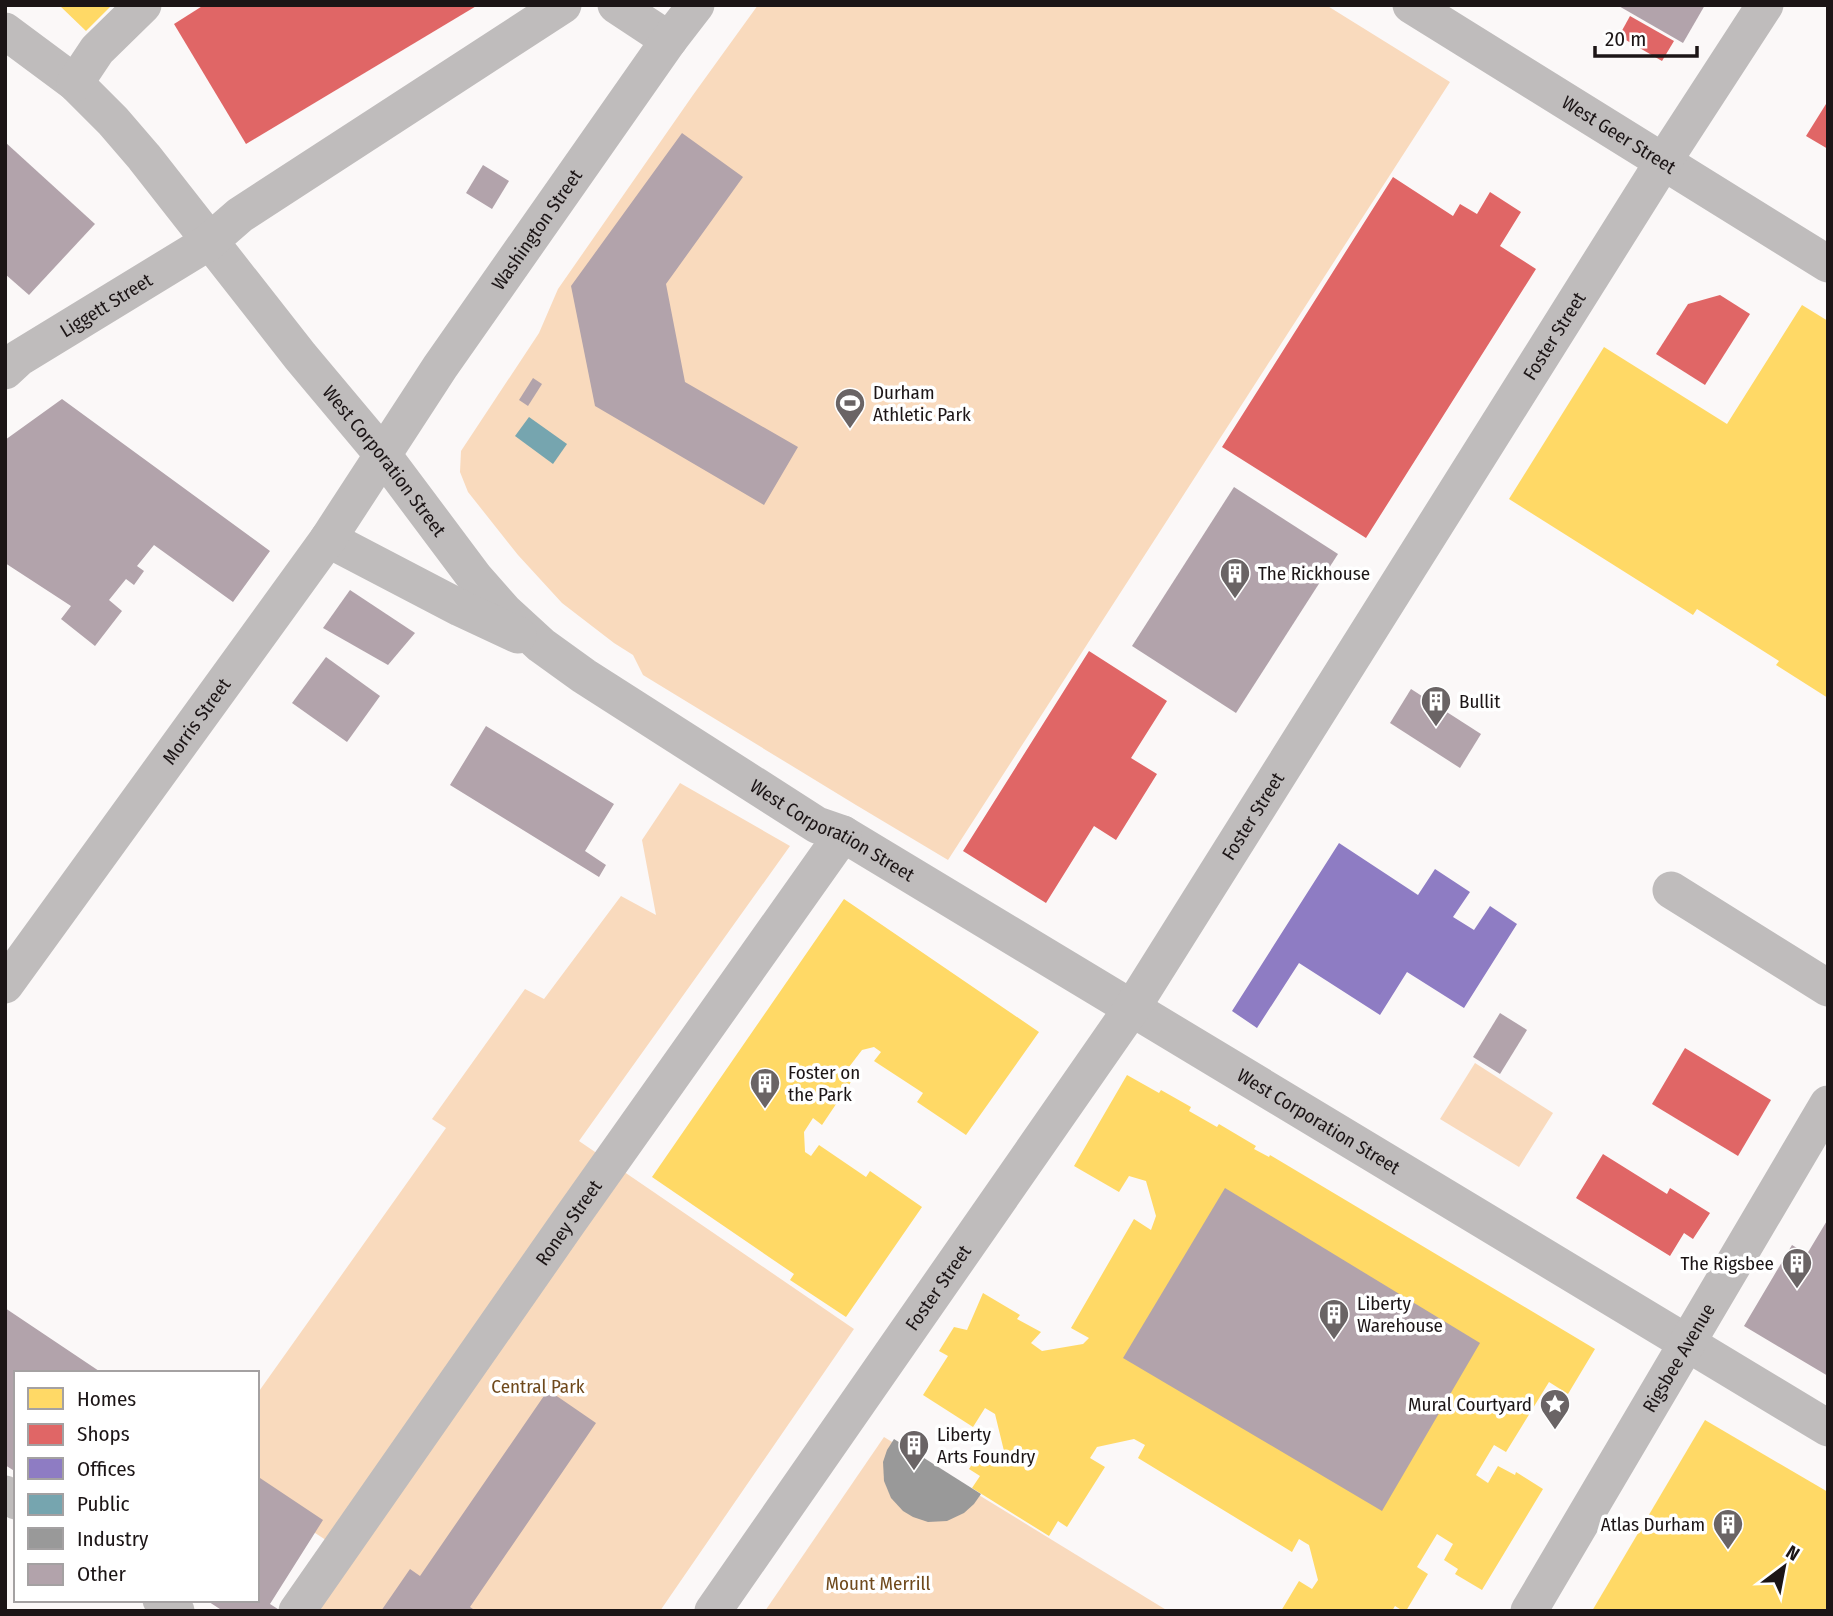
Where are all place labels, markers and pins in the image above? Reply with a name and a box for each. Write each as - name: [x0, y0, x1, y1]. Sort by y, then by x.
- place label: Durham Athletic Park: [873, 381, 971, 426]
- sports icon: Durham Athletic Park: [833, 386, 867, 430]
- building icon: The Rickhouse: [1218, 556, 1252, 600]
- place label: The Rickhouse: [1258, 562, 1370, 585]
- building icon: Bullit: [1419, 684, 1453, 728]
- place label: Bullit: [1459, 690, 1501, 713]
- place label: Foster on the Park: [788, 1061, 860, 1106]
- building icon: Foster on the Park: [748, 1066, 782, 1110]
- building icon: The Rigsbee: [1780, 1246, 1814, 1290]
- place label: The Rigsbee: [1680, 1252, 1774, 1275]
- place label: Liberty Warehouse: [1357, 1292, 1443, 1337]
- building icon: Liberty Warehouse: [1317, 1297, 1351, 1341]
- place icon: Mural Courtyard: [1538, 1387, 1572, 1431]
- place label: Mural Courtyard: [1408, 1393, 1532, 1416]
- place label: Liberty Arts Foundry: [937, 1423, 1036, 1468]
- building icon: Liberty Arts Foundry: [897, 1428, 931, 1472]
- building icon: Atlas Durham: [1711, 1507, 1745, 1551]
- place label: Atlas Durham: [1601, 1513, 1705, 1536]

